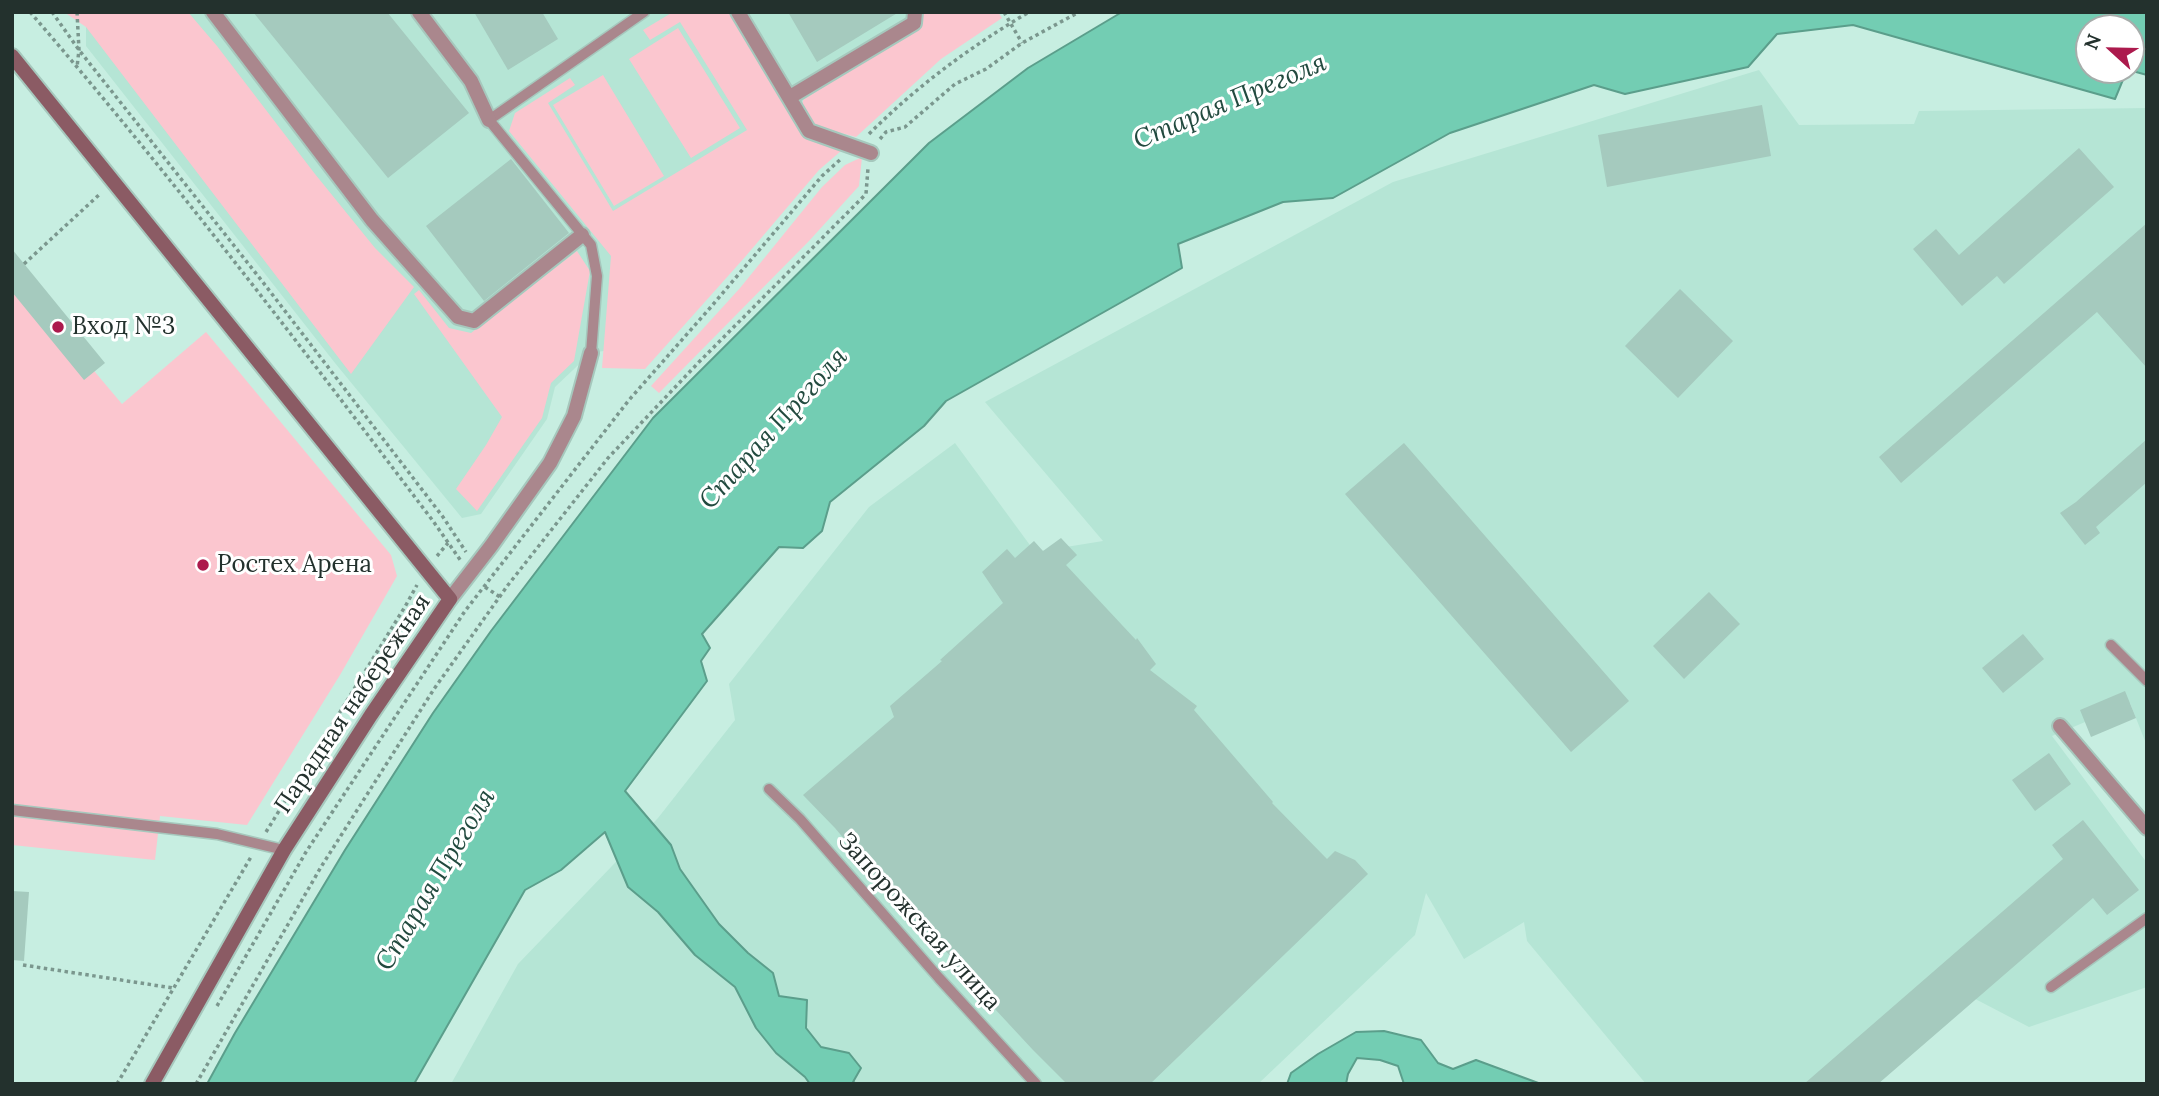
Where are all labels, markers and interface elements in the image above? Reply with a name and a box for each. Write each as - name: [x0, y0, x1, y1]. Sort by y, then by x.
- north arrow: [2075, 14, 2145, 84]
- text: N: [2079, 31, 2106, 53]
- water label: Старая Преголя: [1129, 47, 1331, 157]
- place label: Вход №3: [72, 313, 175, 341]
- marker: Вход №3: [50, 319, 66, 335]
- water label: Старая Преголя: [693, 342, 855, 516]
- place label: Ростех Арена: [217, 551, 372, 579]
- marker: Ростех Арена: [195, 557, 211, 573]
- street label: Парадная набережная: [269, 589, 437, 819]
- water label: Старая Преголя: [370, 784, 502, 976]
- street label: Запорожская улица: [832, 827, 1006, 1017]

